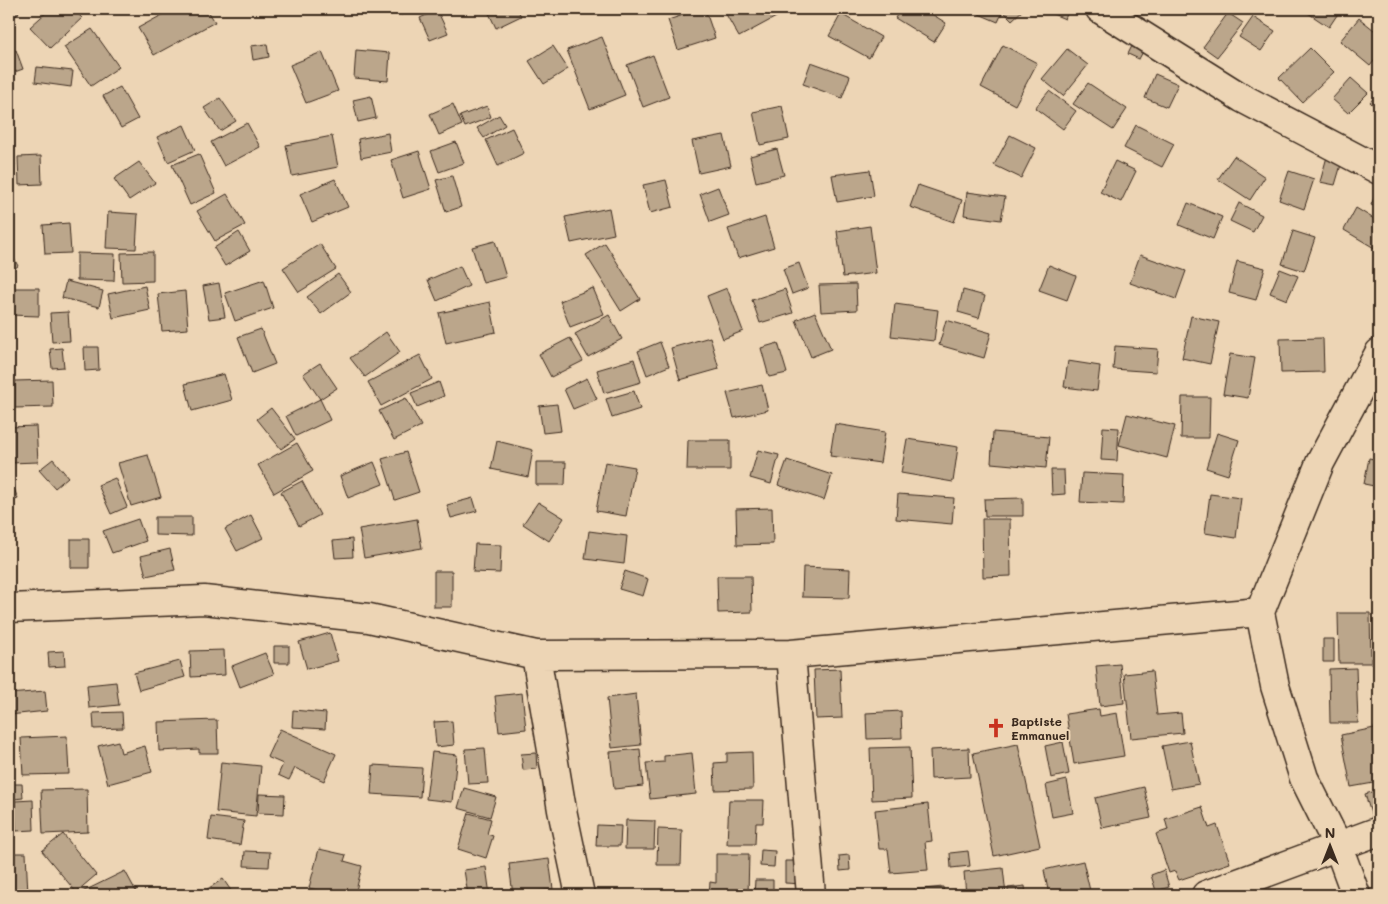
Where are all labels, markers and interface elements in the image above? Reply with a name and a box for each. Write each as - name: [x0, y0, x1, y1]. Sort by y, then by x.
- place label: Baptiste Emmanuel: [1011, 713, 1069, 743]
- church icon: Baptiste Emmanuel: [985, 717, 1007, 739]
- north arrow: [1306, 822, 1356, 872]
- text: N: [1325, 823, 1335, 842]

